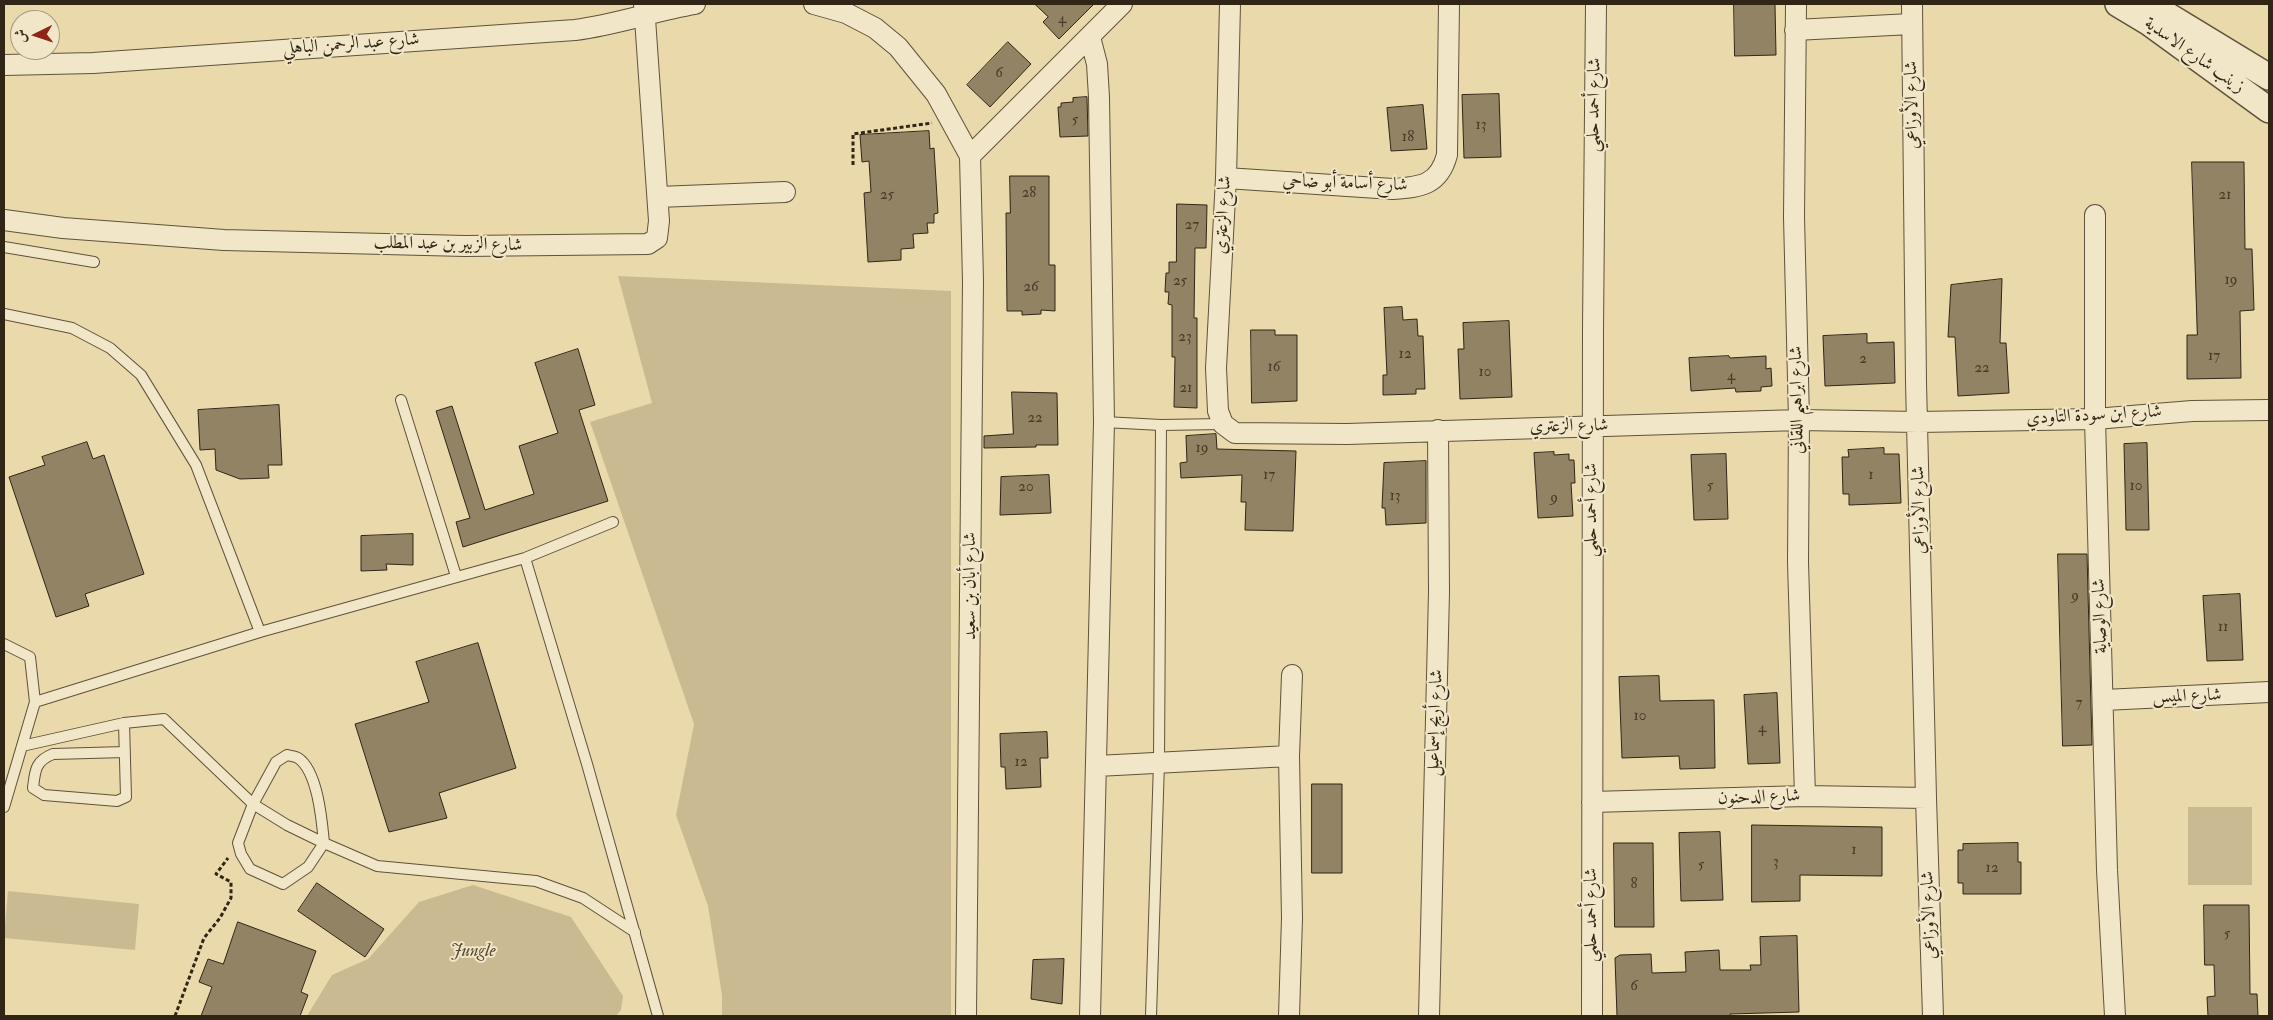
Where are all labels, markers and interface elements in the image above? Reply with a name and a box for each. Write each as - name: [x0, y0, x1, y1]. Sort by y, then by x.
- north arrow: [10, 10, 60, 60]
- house number: 4: [1058, 11, 1066, 29]
- street label: زينب شارع الاسدية: [2140, 13, 2248, 99]
- text: ش: [12, 28, 29, 44]
- street label: شارع عبد الرحمن الباهلي: [282, 29, 420, 61]
- street label: شارع أحمد حلمي: [1583, 58, 1607, 152]
- street label: شارع الأوزاعي: [1901, 61, 1925, 149]
- house number: 6: [995, 65, 1003, 83]
- house number: 5: [1072, 112, 1078, 130]
- house number: 13: [1475, 117, 1487, 135]
- house number: 18: [1402, 129, 1414, 147]
- street label: شارع أسامة أبو ضاحي: [1282, 171, 1408, 197]
- street label: شارع الزعتري: [1211, 175, 1237, 255]
- house number: 28: [1022, 185, 1036, 203]
- house number: 25: [880, 187, 894, 205]
- house number: 21: [2219, 187, 2231, 205]
- house number: 27: [1185, 217, 1199, 235]
- street label: شارع الزبير بن عبد المطلب: [373, 233, 523, 257]
- house number: 19: [2225, 272, 2237, 290]
- house number: 25: [1173, 273, 1187, 291]
- house number: 26: [1023, 279, 1039, 297]
- house number: 23: [1178, 329, 1192, 347]
- house number: 12: [1399, 346, 1411, 364]
- street label: شارع ابراهيم اللقاني: [1786, 346, 1810, 454]
- house number: 17: [2208, 348, 2220, 366]
- house number: 2: [1859, 351, 1867, 369]
- house number: 16: [1268, 359, 1280, 377]
- house number: 22: [1974, 360, 1990, 378]
- house number: 10: [1479, 364, 1491, 382]
- house number: 4: [1727, 368, 1735, 386]
- house number: 21: [1180, 380, 1192, 398]
- street label: شارع ابن سودة التاودي: [2026, 402, 2162, 430]
- house number: 22: [1027, 410, 1043, 428]
- street label: شارع الزعتري: [1529, 416, 1609, 438]
- house number: 19: [1196, 440, 1208, 458]
- street label: شارع أحمد حلمي: [1581, 463, 1603, 557]
- street label: شارع الأوزاعي: [1908, 466, 1932, 554]
- house number: 17: [1263, 467, 1275, 485]
- house number: 1: [1868, 467, 1874, 485]
- house number: 5: [1707, 478, 1713, 496]
- house number: 10: [2130, 478, 2142, 496]
- house number: 20: [1018, 479, 1034, 497]
- house number: 13: [1389, 488, 1401, 506]
- house number: 9: [1550, 490, 1558, 508]
- street label: شارع أبان بن سعيد: [960, 532, 982, 640]
- street label: شارع الوصاية: [2089, 578, 2113, 654]
- house number: 9: [2071, 588, 2079, 606]
- house number: 11: [2218, 619, 2228, 637]
- street label: شارع أريج إسماعيل: [1423, 669, 1449, 777]
- street label: شارع الميس: [2152, 685, 2222, 709]
- house number: 7: [2076, 695, 2082, 713]
- house number: 10: [1634, 708, 1646, 726]
- house number: 4: [1758, 720, 1766, 738]
- house number: 12: [1015, 754, 1027, 772]
- street label: شارع الدحنون: [1717, 786, 1801, 810]
- house number: 1: [1851, 842, 1857, 860]
- house number: 3: [1773, 854, 1779, 872]
- house number: 5: [1698, 857, 1704, 875]
- house number: 12: [1986, 860, 1998, 878]
- street label: شارع أحمد حلمي: [1581, 868, 1603, 962]
- street label: شارع الأوزاعي: [1918, 871, 1942, 959]
- house number: 8: [1630, 876, 1638, 894]
- house number: 5: [2224, 926, 2230, 944]
- park label: Jungle: [450, 941, 496, 963]
- house number: 6: [1630, 978, 1638, 996]

